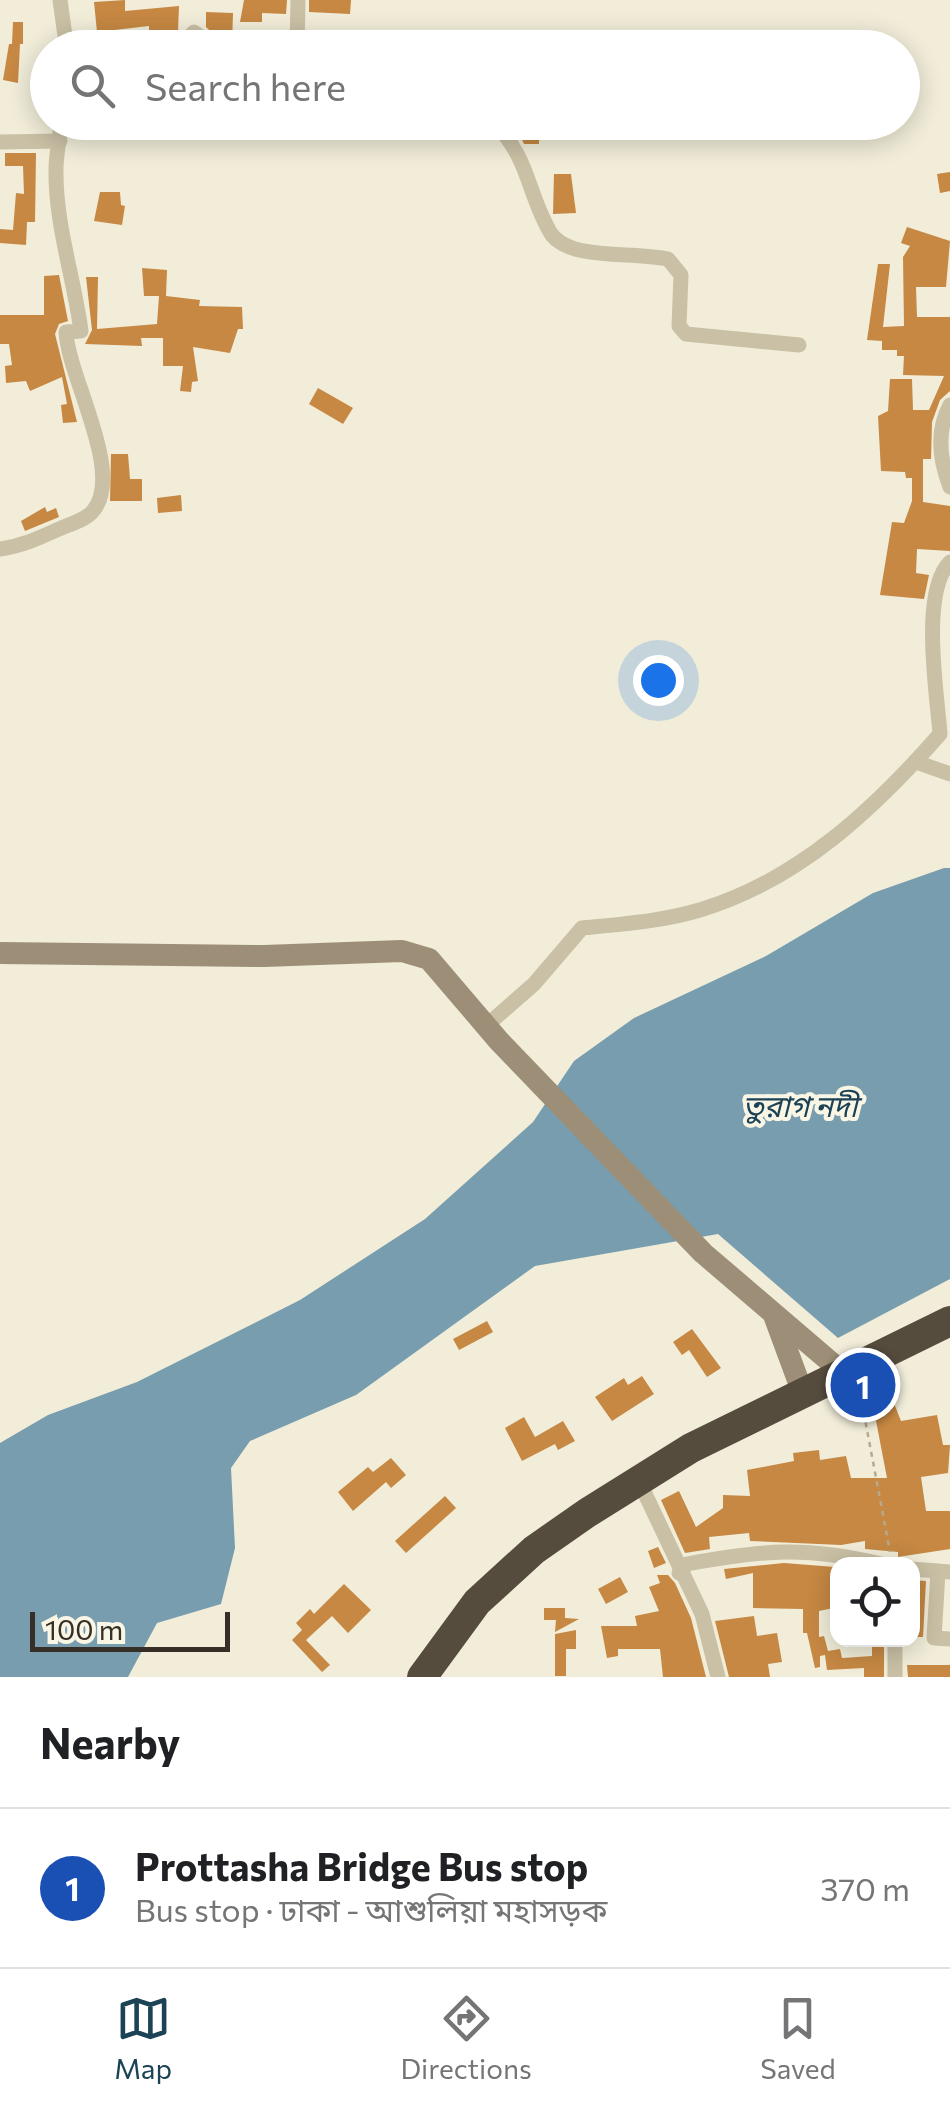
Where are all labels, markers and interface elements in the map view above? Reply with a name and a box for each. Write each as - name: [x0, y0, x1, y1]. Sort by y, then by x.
- search box: [30, 30, 920, 140]
- icon: search: [65, 58, 120, 113]
- text: Search here: [145, 62, 346, 109]
- your location: [633, 655, 684, 706]
- water label: তুরাগ নদী: [743, 1086, 862, 1124]
- pin: 1: [830, 1348, 896, 1422]
- map controls: [830, 1557, 920, 1647]
- button: locate: [830, 1557, 920, 1647]
- scale bar: [30, 1607, 230, 1652]
- text: 100 m: [45, 1612, 123, 1646]
- text: Nearby: [40, 1716, 180, 1768]
- text: Prottasha Bridge Bus stop: [135, 1842, 588, 1889]
- text: 1: [65, 1868, 80, 1908]
- text: 370 m: [820, 1868, 910, 1908]
- text: Bus stop · ঢাকা - আশুলিয়া মহাসড়ক: [135, 1889, 607, 1929]
- tab: Map: [114, 1991, 172, 2085]
- tab: Directions: [400, 1991, 532, 2085]
- tab: Saved: [760, 1991, 836, 2085]

